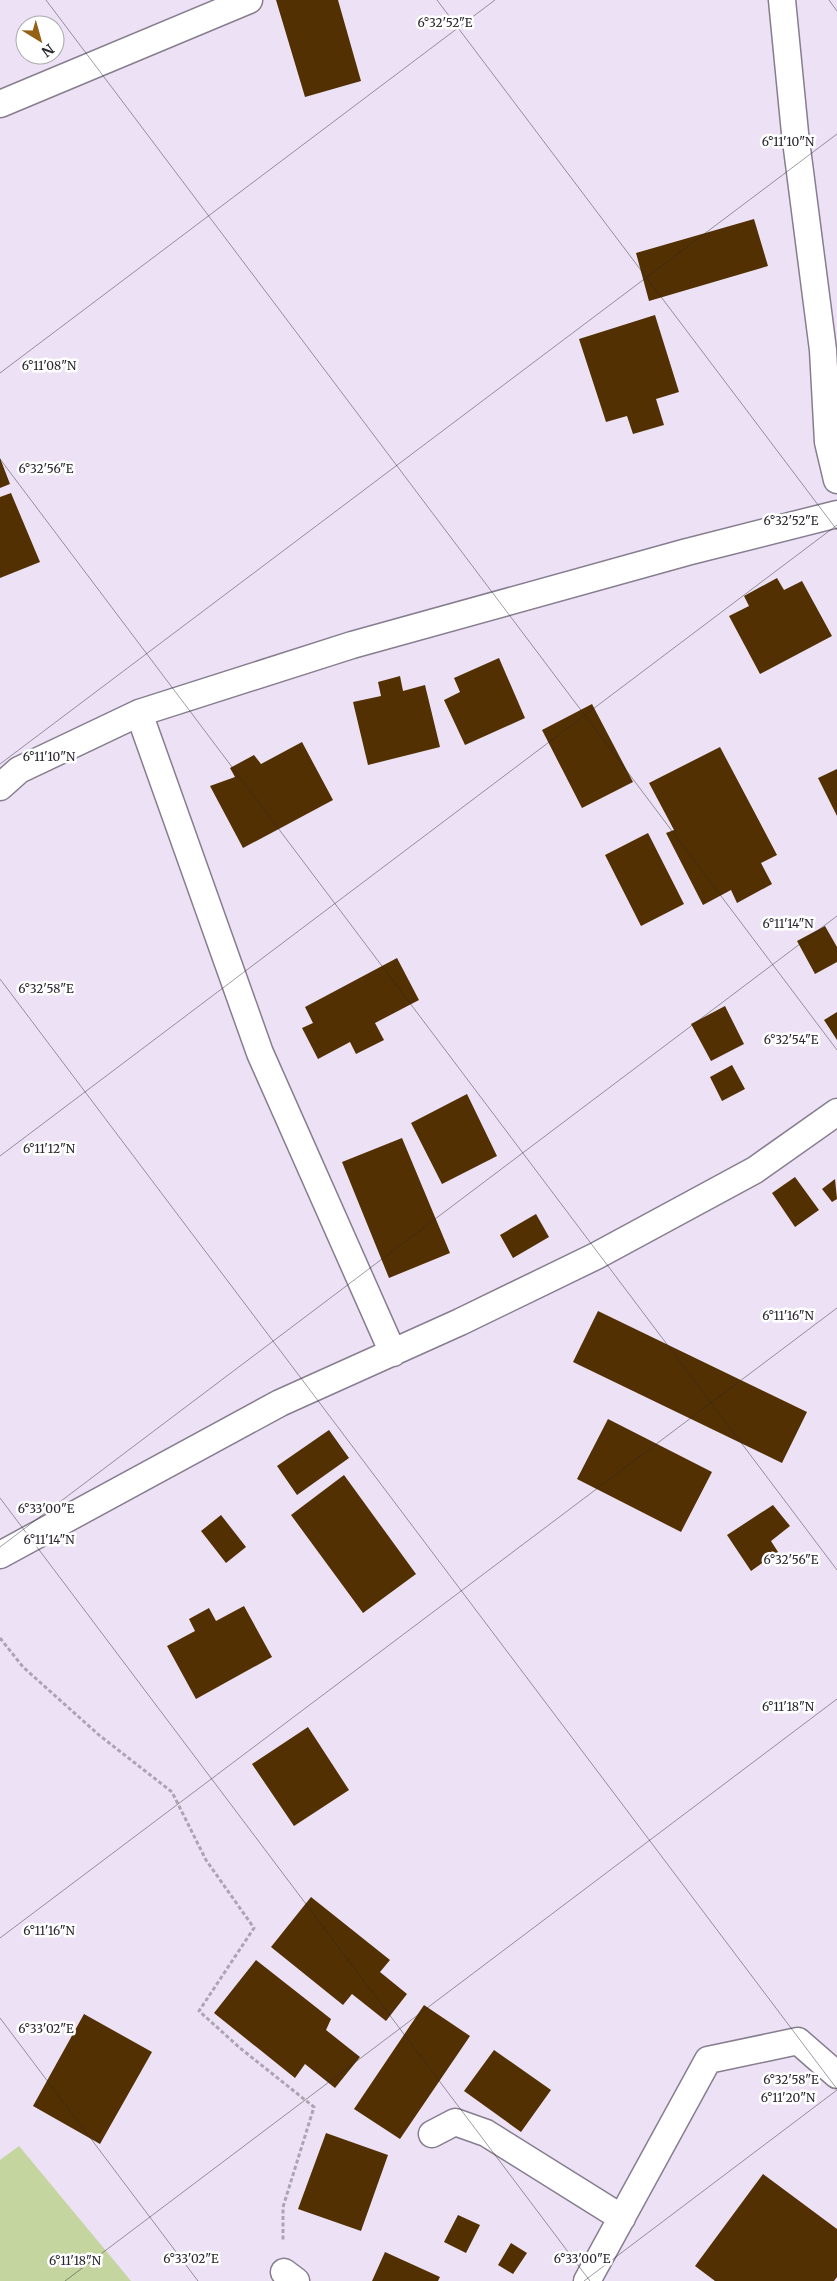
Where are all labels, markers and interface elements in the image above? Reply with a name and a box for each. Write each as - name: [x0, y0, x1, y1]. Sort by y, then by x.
- north arrow: [15, 15, 65, 65]
- text: 6°32'52"E: [418, 15, 473, 30]
- text: N: [38, 40, 58, 61]
- text: 6°11'10"N: [762, 134, 815, 149]
- text: 6°11'08"N: [22, 358, 77, 373]
- text: 6°32'56"E: [19, 461, 74, 476]
- text: 6°32'52"E: [764, 513, 819, 528]
- text: 6°11'10"N: [23, 749, 76, 764]
- text: 6°11'14"N: [763, 916, 814, 931]
- text: 6°32'58"E: [18, 981, 74, 996]
- text: 6°32'54"E: [764, 1032, 819, 1047]
- text: 6°11'12"N: [23, 1141, 76, 1156]
- text: 6°11'16"N: [762, 1308, 814, 1323]
- text: 6°33'00"E: [18, 1501, 75, 1516]
- text: 6°11'14"N: [24, 1532, 75, 1547]
- text: 6°32'56"E: [764, 1552, 819, 1567]
- text: 6°11'18"N: [762, 1699, 815, 1714]
- text: 6°11'16"N: [23, 1923, 75, 1938]
- text: 6°33'02"E: [18, 2021, 74, 2036]
- text: 6°32'58"E: [763, 2072, 819, 2087]
- text: 6°11'20"N: [761, 2090, 816, 2105]
- text: 6°33'02"E: [163, 2251, 219, 2266]
- text: 6°33'00"E: [554, 2251, 611, 2266]
- text: 6°11'18"N: [49, 2253, 102, 2268]

